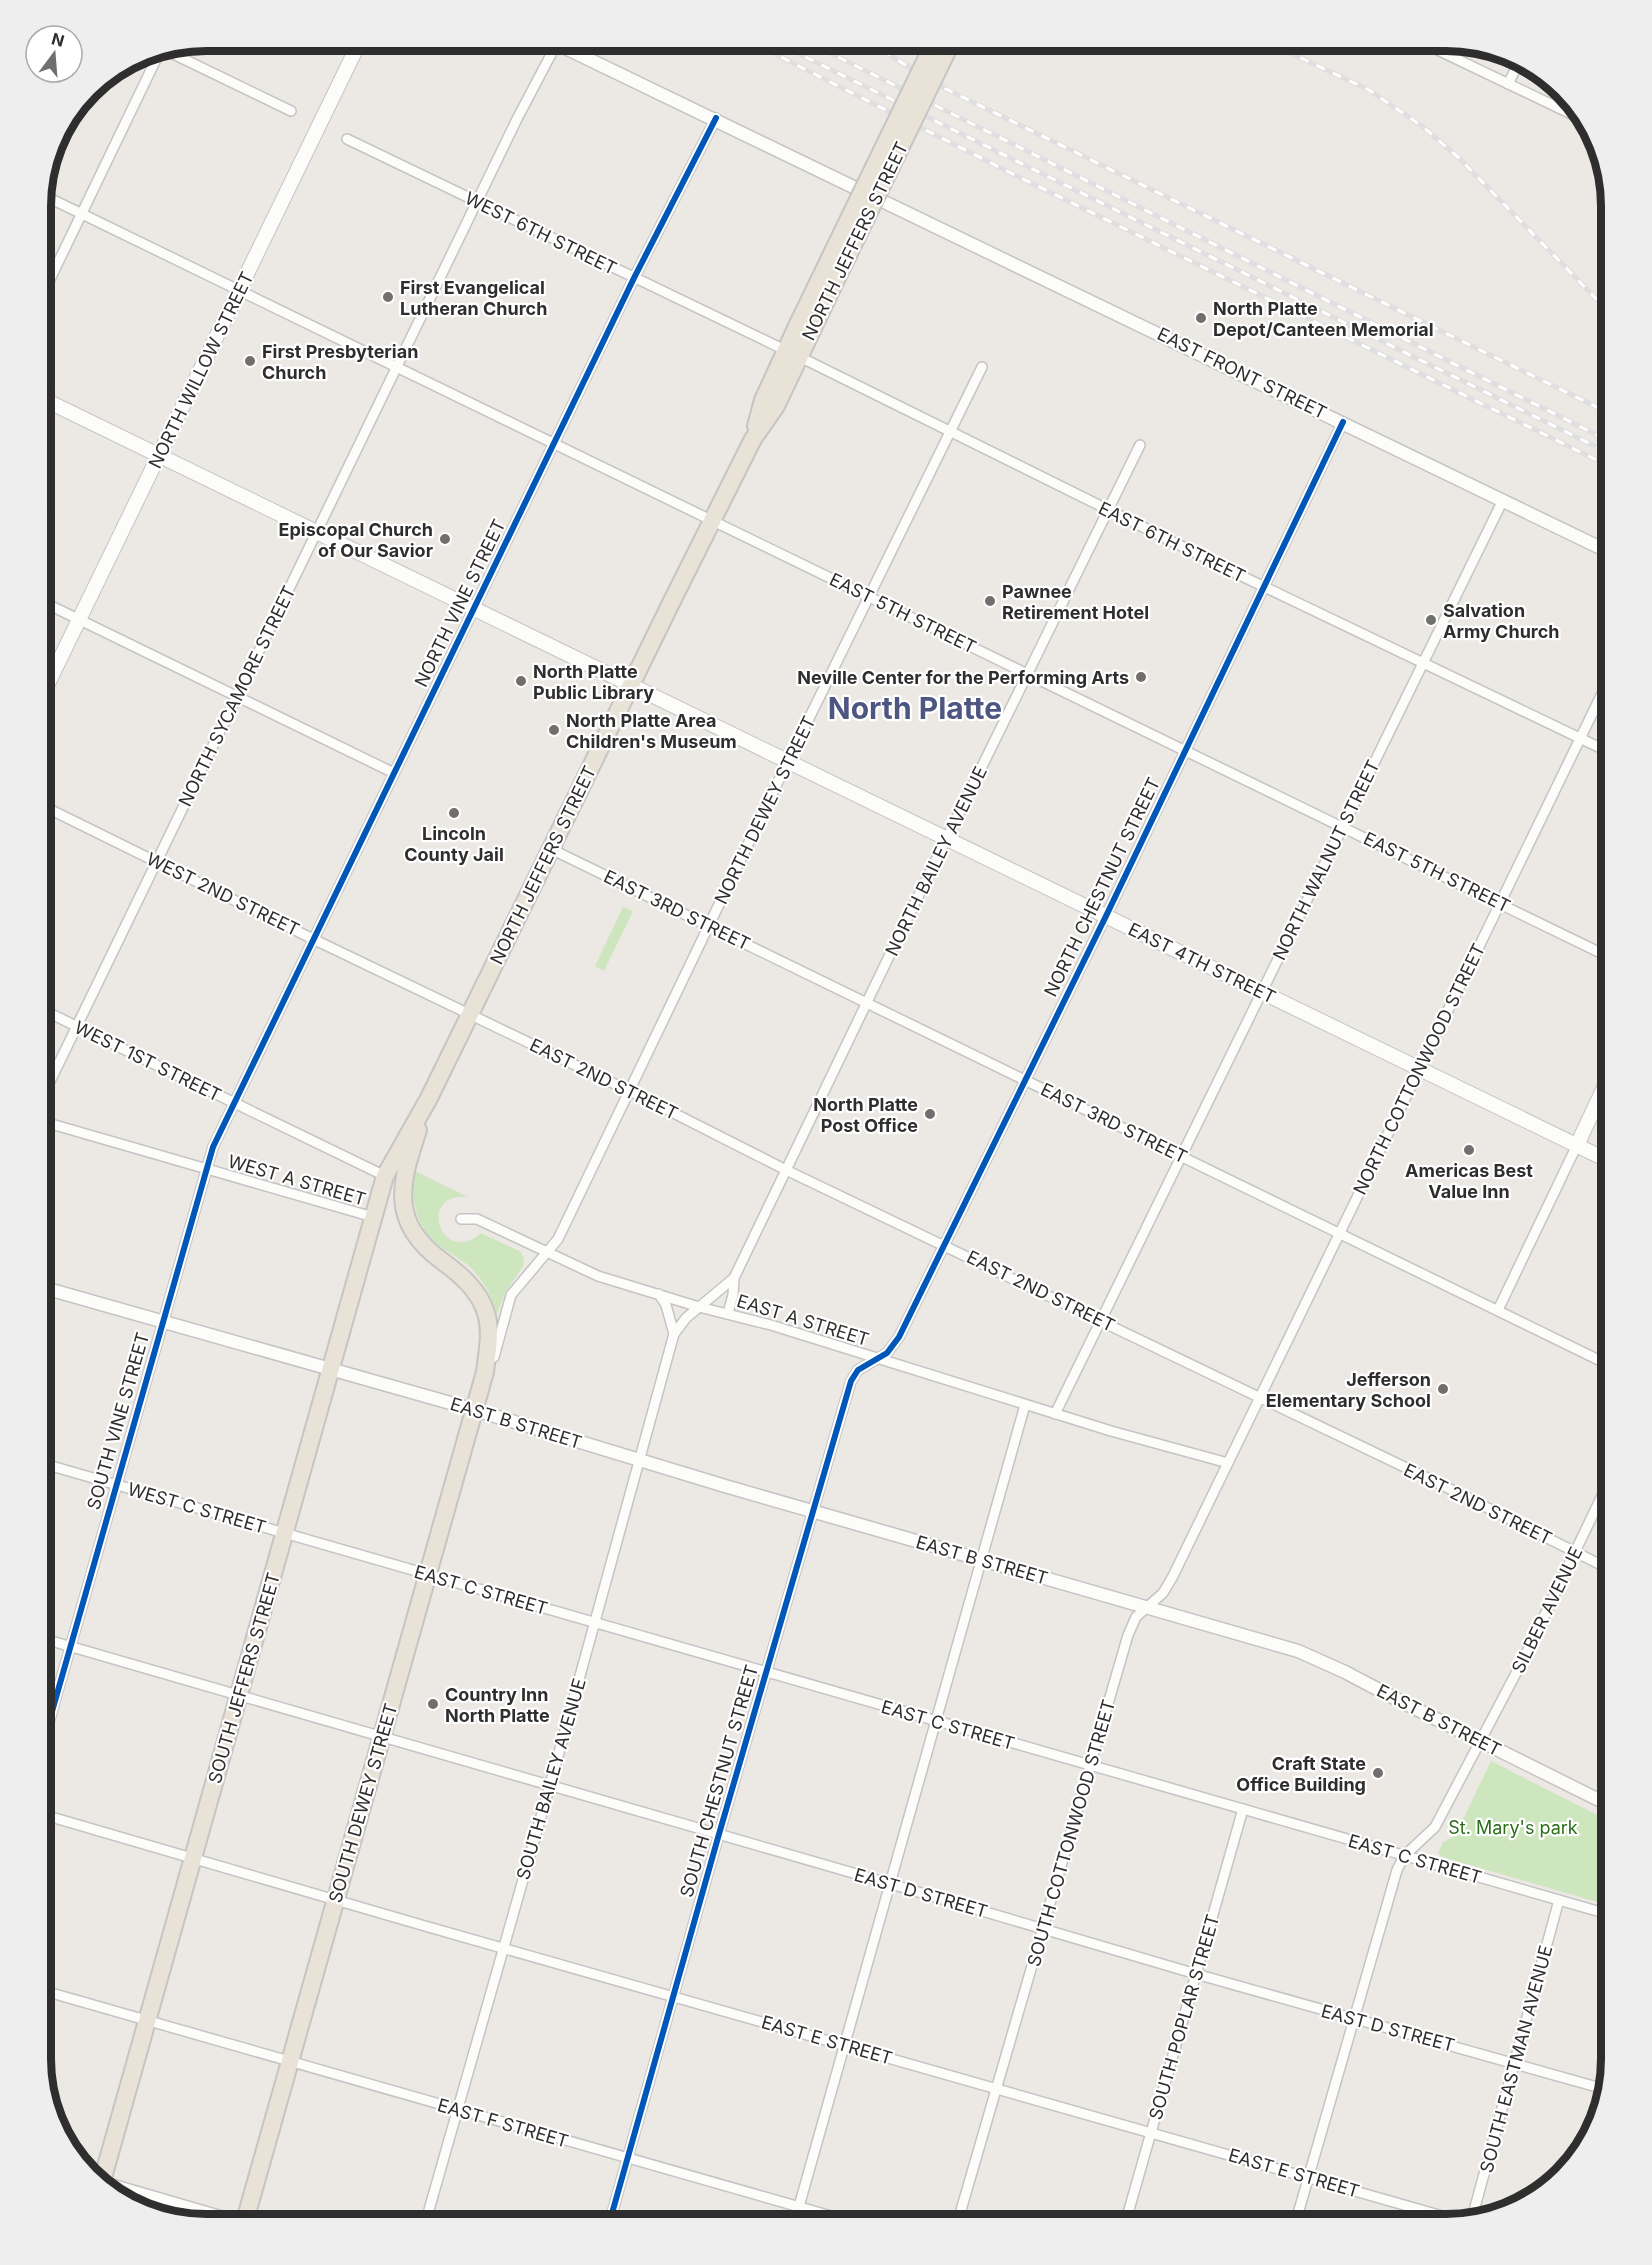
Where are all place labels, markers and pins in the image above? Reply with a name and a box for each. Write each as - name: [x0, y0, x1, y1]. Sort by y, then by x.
- place label: First Evangelical Lutheran Church: [400, 277, 547, 319]
- marker: First Evangelical Lutheran Church: [381, 290, 395, 304]
- place label: North Platte Depot/Canteen Memorial: [1213, 298, 1434, 340]
- marker: North Platte Depot/Canteen Memorial: [1194, 311, 1208, 325]
- place label: First Presbyterian Church: [262, 341, 418, 383]
- marker: First Presbyterian Church: [243, 354, 257, 368]
- place label: Episcopal Church of Our Savior: [279, 519, 433, 561]
- marker: Episcopal Church of Our Savior: [438, 532, 452, 546]
- place label: Pawnee Retirement Hotel: [1002, 581, 1149, 623]
- marker: Pawnee Retirement Hotel: [983, 594, 997, 608]
- place label: Salvation Army Church: [1443, 600, 1560, 642]
- marker: Salvation Army Church: [1424, 613, 1438, 627]
- place label: North Platte Public Library: [533, 661, 654, 703]
- place label: Neville Center for the Performing Arts: [797, 667, 1129, 688]
- marker: Neville Center for the Performing Arts: [1134, 670, 1148, 684]
- marker: North Platte Public Library: [514, 674, 528, 688]
- place label: North Platte Area Children's Museum: [566, 710, 737, 752]
- marker: North Platte Area Children's Museum: [547, 723, 561, 737]
- marker: Lincoln County Jail: [447, 806, 461, 820]
- place label: Lincoln County Jail: [404, 823, 504, 865]
- place label: North Platte Post Office: [813, 1094, 918, 1136]
- marker: North Platte Post Office: [923, 1107, 937, 1121]
- marker: Americas Best Value Inn: [1462, 1143, 1476, 1157]
- place label: Americas Best Value Inn: [1405, 1160, 1533, 1202]
- place label: Jefferson Elementary School: [1266, 1369, 1431, 1411]
- marker: Jefferson Elementary School: [1436, 1382, 1450, 1396]
- place label: Country Inn North Platte: [445, 1684, 550, 1726]
- marker: Country Inn North Platte: [426, 1697, 440, 1711]
- place label: Craft State Office Building: [1236, 1753, 1366, 1795]
- marker: Craft State Office Building: [1371, 1766, 1385, 1780]

